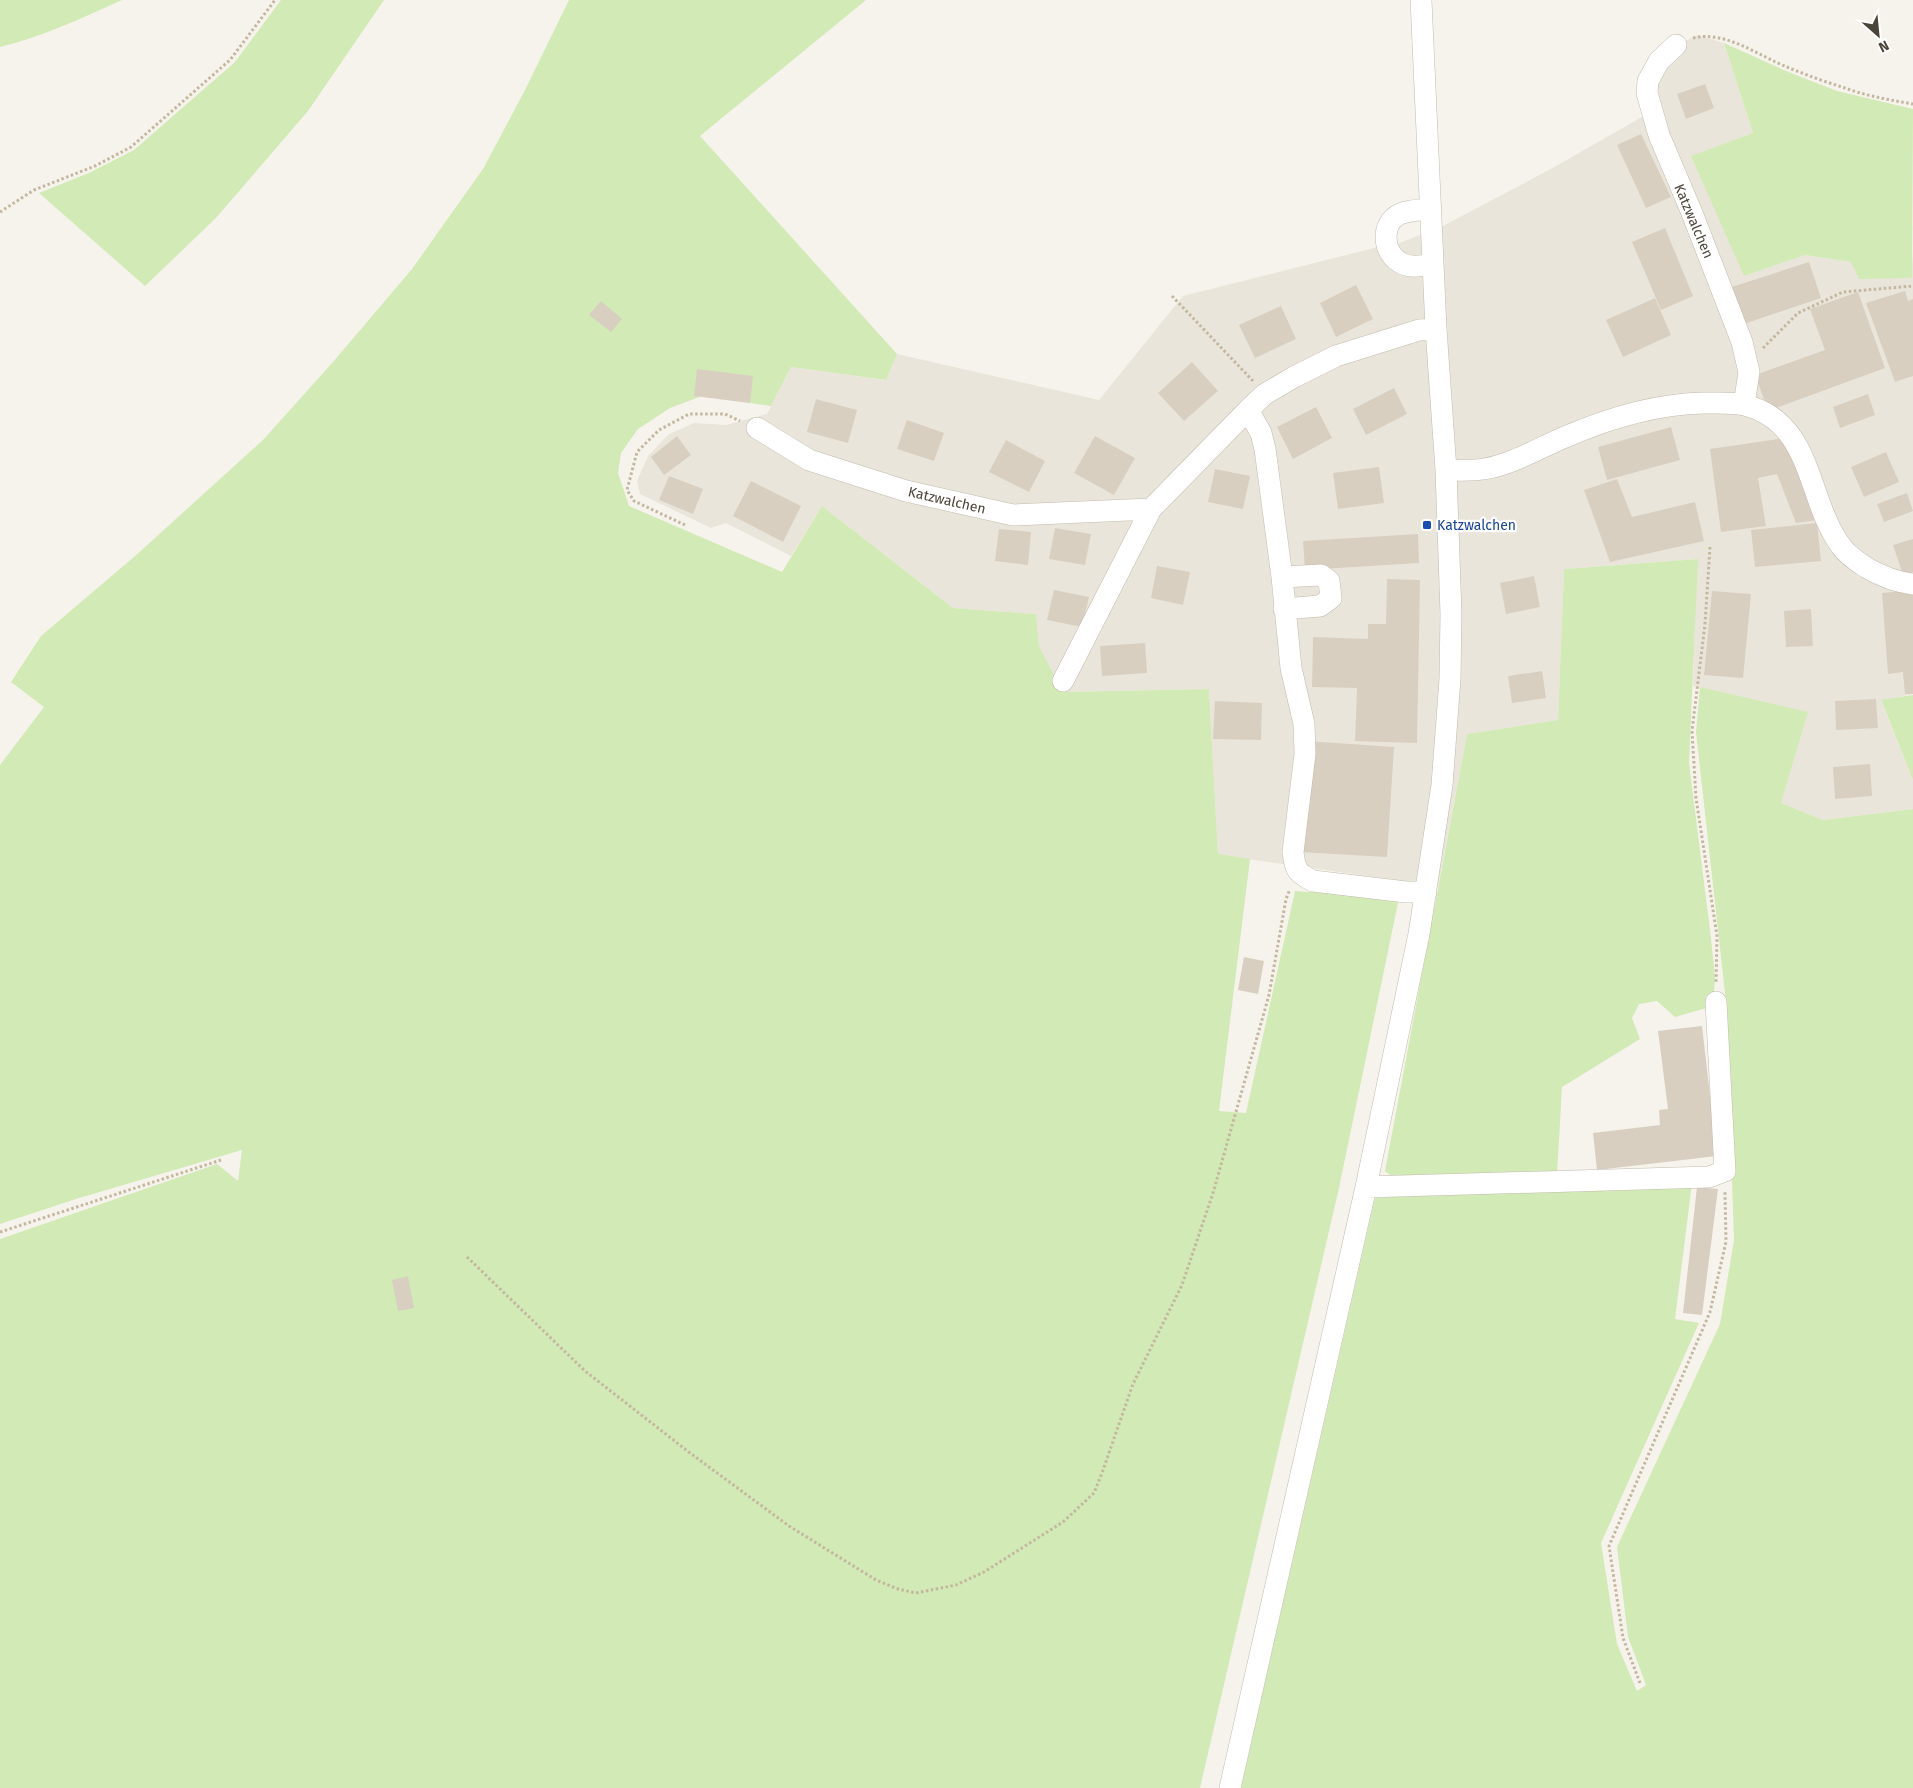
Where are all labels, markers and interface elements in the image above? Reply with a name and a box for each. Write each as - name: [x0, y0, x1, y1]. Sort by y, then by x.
- north arrow: [1853, 10, 1903, 60]
- text: N: [1876, 36, 1892, 56]
- street label: Katzwalchen: [1670, 181, 1717, 261]
- street label: Katzwalchen: [906, 483, 987, 518]
- place label: Katzwalchen: [1437, 517, 1516, 534]
- marker: Katzwalchen: [1421, 519, 1433, 531]

